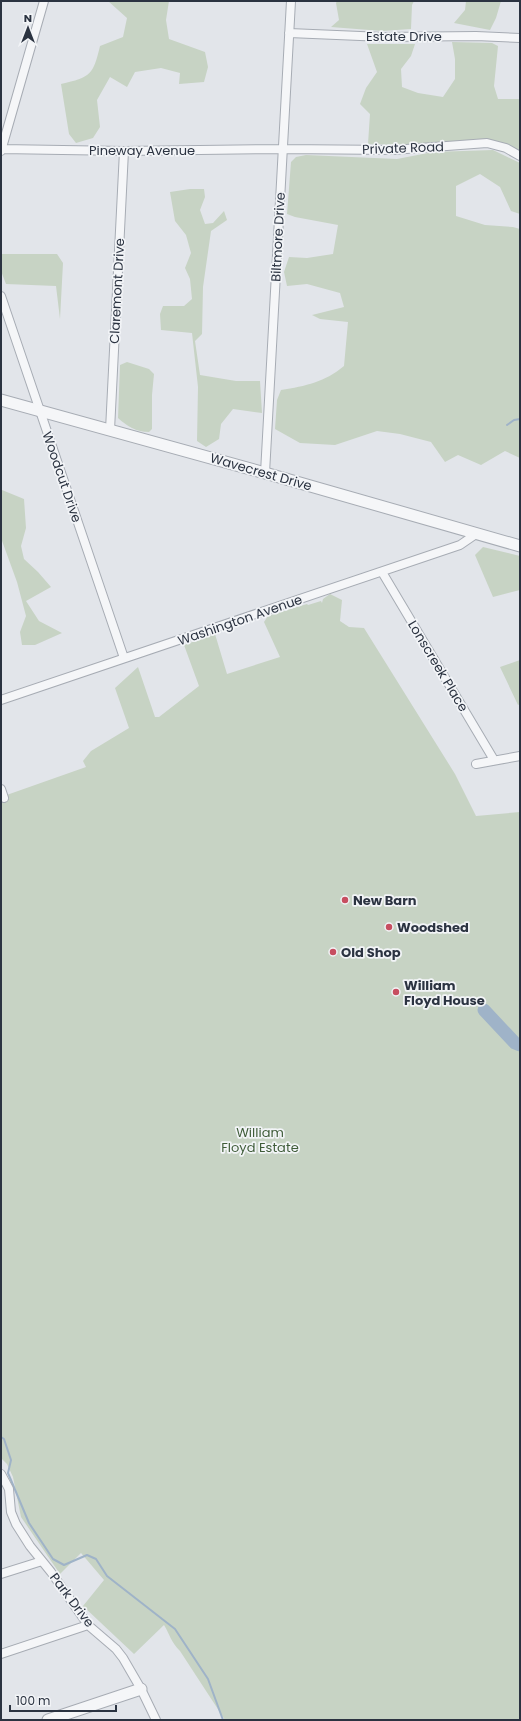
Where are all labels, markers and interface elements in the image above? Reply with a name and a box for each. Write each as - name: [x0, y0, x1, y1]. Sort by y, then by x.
- north arrow: [8, 8, 48, 48]
- text: N: [24, 10, 32, 26]
- street label: Estate Drive: [366, 27, 442, 46]
- street label: Private Road: [362, 137, 444, 159]
- street label: Pineway Avenue: [89, 141, 195, 160]
- street label: Biltmore Drive: [266, 192, 290, 282]
- street label: Claremont Drive: [105, 238, 129, 344]
- street label: Woodcut Drive: [38, 429, 86, 525]
- street label: Wavecrest Drive: [208, 448, 314, 496]
- street label: Washington Avenue: [175, 590, 305, 650]
- street label: Lonscreek Place: [403, 617, 473, 715]
- place label: New Barn: [353, 891, 417, 910]
- marker: New Barn: [340, 895, 350, 905]
- place label: Woodshed: [397, 918, 469, 937]
- marker: Woodshed: [384, 922, 394, 932]
- place label: Old Shop: [341, 943, 401, 962]
- marker: Old Shop: [328, 947, 338, 957]
- place label: William Floyd House: [404, 976, 485, 1010]
- marker: William Floyd House: [391, 987, 401, 997]
- park label: William Floyd Estate: [221, 1123, 299, 1157]
- street label: Park Drive: [45, 1569, 99, 1631]
- scale bar: [10, 1687, 116, 1713]
- text: 100 m: [16, 1692, 50, 1709]

